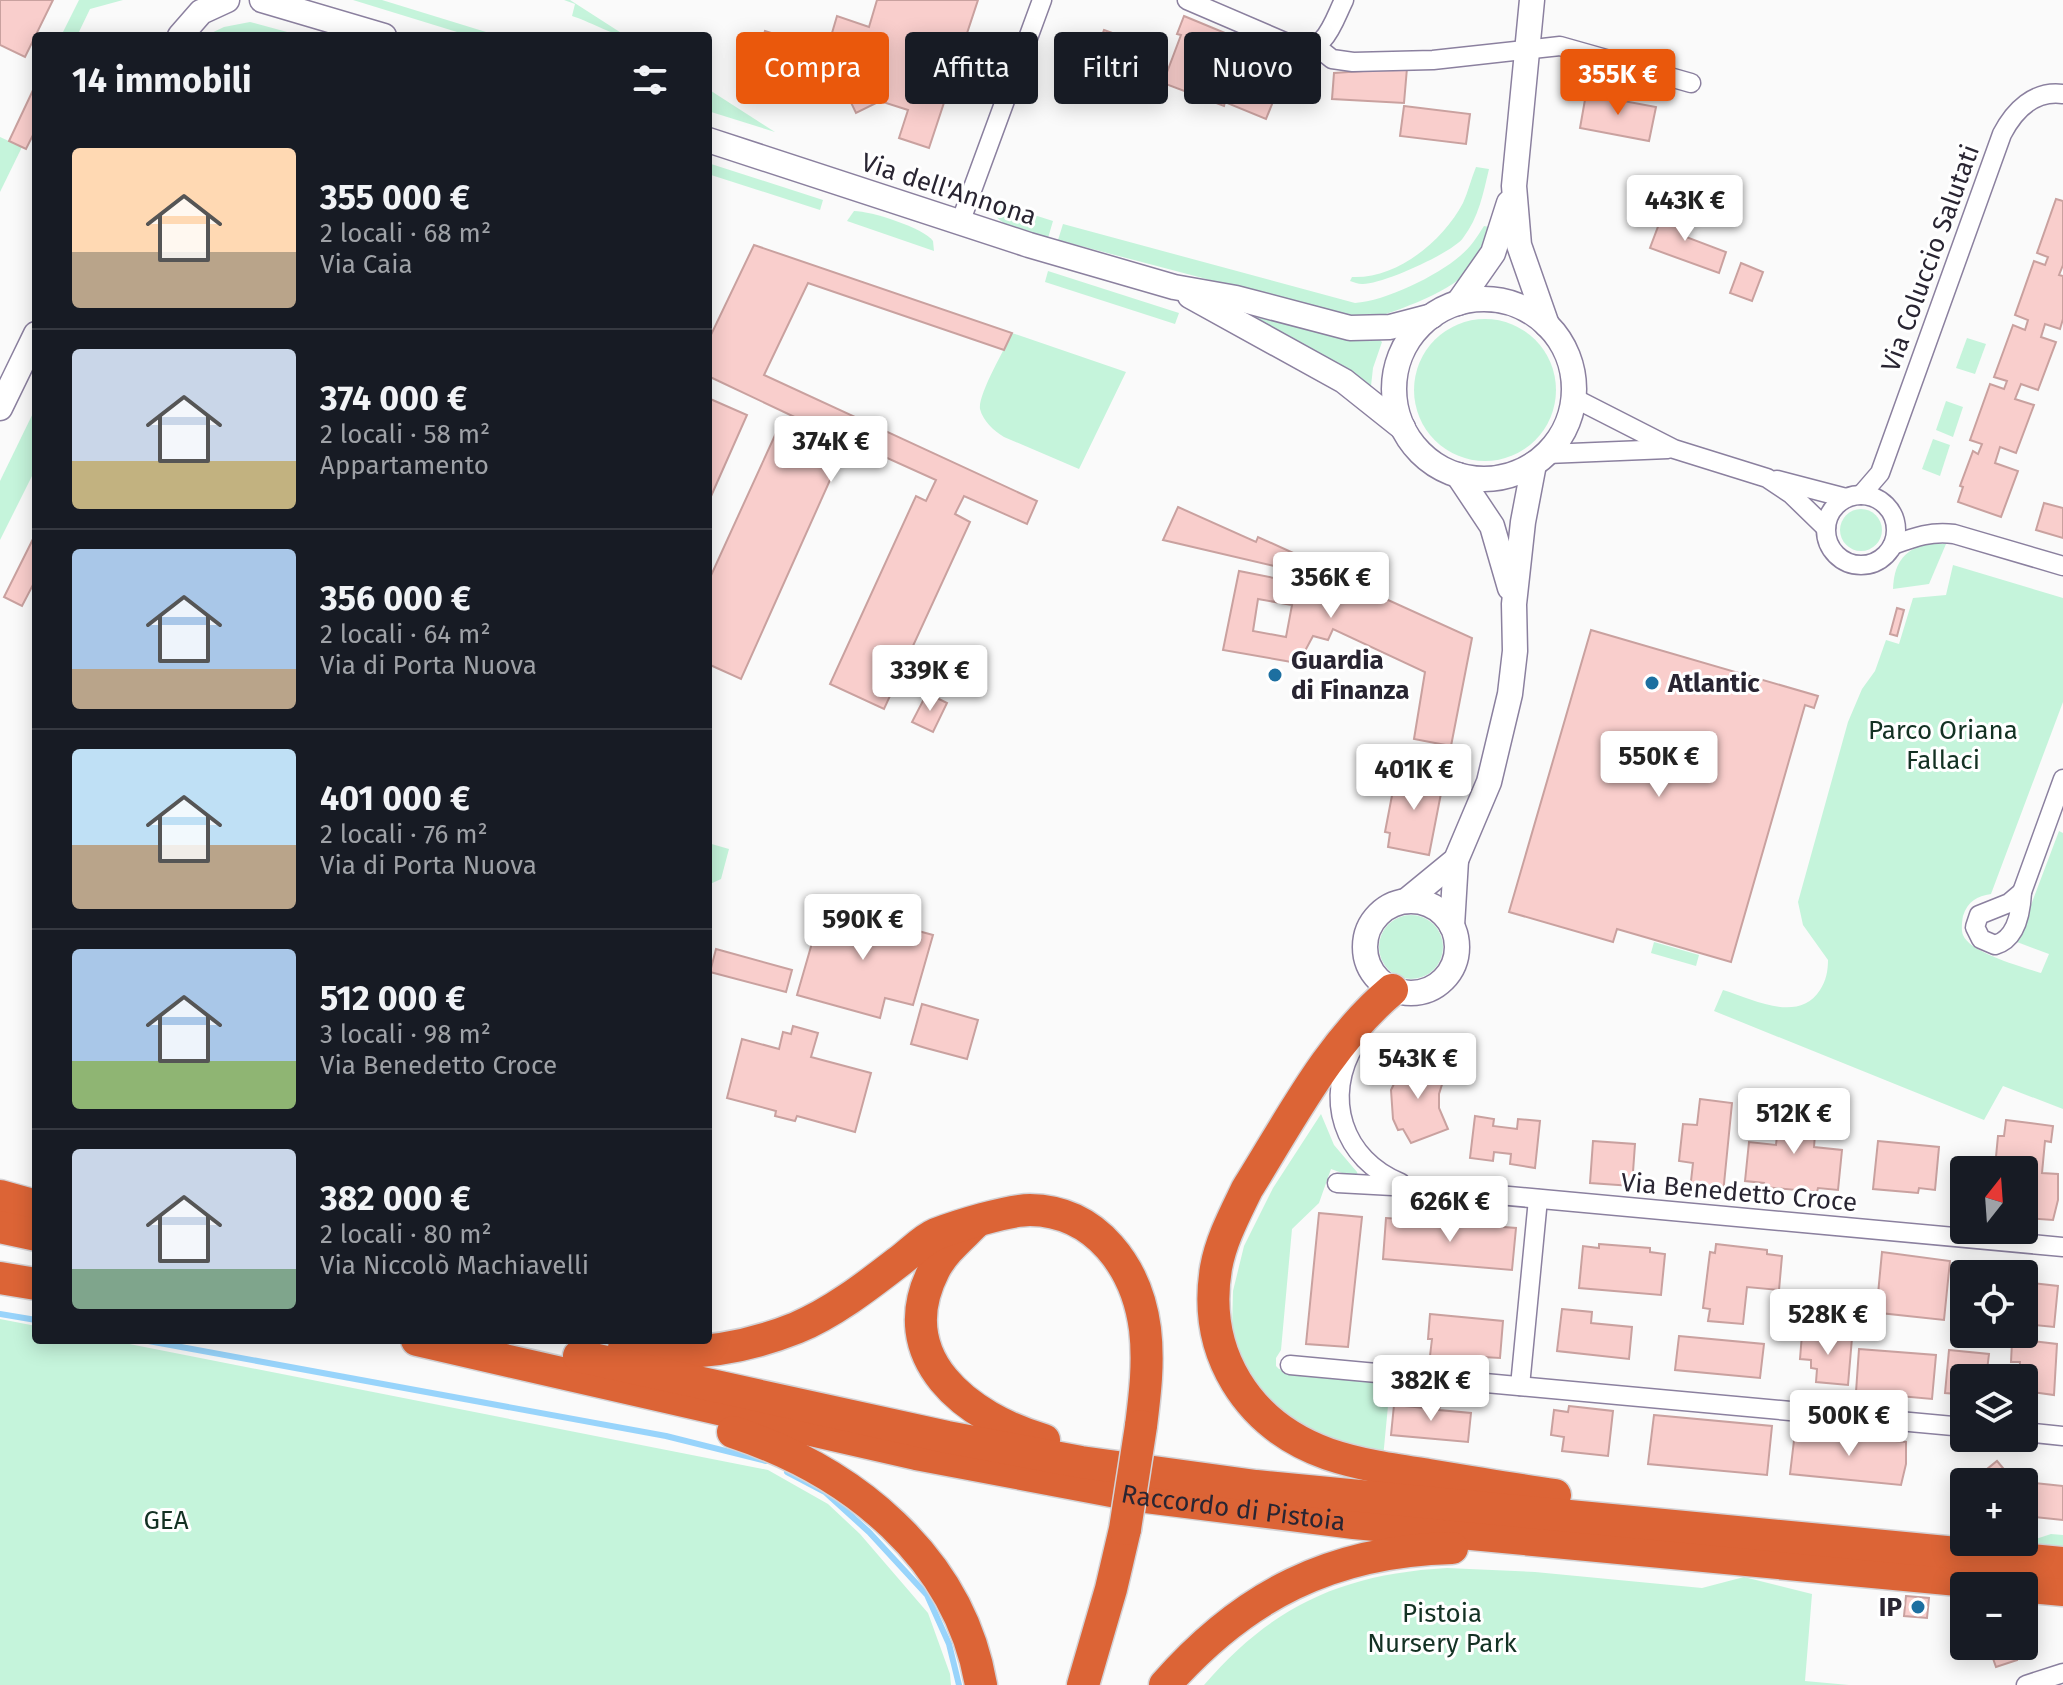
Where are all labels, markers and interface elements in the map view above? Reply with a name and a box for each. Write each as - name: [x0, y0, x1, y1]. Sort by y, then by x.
- chip: Compra: [736, 32, 889, 104]
- chip: Affitta: [905, 32, 1038, 104]
- chip: Filtri: [1054, 32, 1168, 104]
- chip: Nuovo: [1184, 32, 1321, 104]
- pin: 355K €: [1553, 49, 1683, 117]
- icon: filters: [628, 58, 672, 102]
- text: 355K €: [1578, 59, 1658, 90]
- text: 14 immobili: [72, 60, 252, 101]
- street label: Via Coluccio Salutati: [1875, 140, 1986, 376]
- street label: Via dell'Annona: [857, 147, 1040, 232]
- pin: 443K €: [1620, 175, 1750, 243]
- text: 355 000 €: [320, 177, 470, 218]
- icon: home: [136, 180, 232, 276]
- text: 443K €: [1645, 185, 1725, 216]
- text: 2 locali · 68 m²: [320, 218, 491, 249]
- text: Via Caia: [320, 249, 413, 280]
- text: 374 000 €: [320, 378, 467, 419]
- icon: home: [136, 381, 232, 477]
- pin: 374K €: [766, 416, 896, 484]
- text: 2 locali · 58 m²: [320, 419, 490, 450]
- text: 374K €: [792, 426, 870, 457]
- text: Appartamento: [320, 450, 489, 481]
- pin: 356K €: [1266, 552, 1396, 620]
- text: 356K €: [1291, 562, 1371, 593]
- text: 356 000 €: [320, 578, 471, 619]
- icon: home: [136, 581, 232, 677]
- text: 2 locali · 64 m²: [320, 619, 491, 650]
- pin: 339K €: [865, 645, 995, 713]
- place label: Guardia di Finanza: [1291, 645, 1409, 706]
- text: Via di Porta Nuova: [320, 650, 537, 681]
- text: 339K €: [890, 655, 970, 686]
- marker: Guardia di Finanza: [1266, 666, 1284, 684]
- place label: Atlantic: [1667, 668, 1760, 699]
- marker: Atlantic: [1643, 674, 1661, 692]
- park label: Parco Oriana Fallaci: [1868, 715, 2018, 776]
- pin: 550K €: [1594, 731, 1724, 799]
- text: 550K €: [1619, 741, 1699, 772]
- pin: 401K €: [1349, 744, 1479, 812]
- text: 401K €: [1374, 754, 1454, 785]
- text: 401 000 €: [320, 778, 470, 819]
- icon: home: [136, 781, 232, 877]
- text: 2 locali · 76 m²: [320, 819, 488, 850]
- text: Via di Porta Nuova: [320, 850, 537, 881]
- pin: 590K €: [798, 894, 928, 962]
- text: 590K €: [822, 904, 904, 935]
- text: 512 000 €: [320, 978, 466, 1019]
- icon: home: [136, 981, 232, 1077]
- text: 3 locali · 98 m²: [320, 1019, 491, 1050]
- pin: 543K €: [1353, 1033, 1483, 1101]
- text: 543K €: [1378, 1043, 1458, 1074]
- text: Via Benedetto Croce: [320, 1050, 557, 1081]
- pin: 512K €: [1729, 1088, 1859, 1156]
- text: 512K €: [1756, 1098, 1832, 1129]
- north arrow: [1950, 1156, 2038, 1244]
- map controls: [1950, 1156, 2038, 1660]
- street label: Via Benedetto Croce: [1620, 1167, 1858, 1218]
- pin: 626K €: [1385, 1176, 1515, 1244]
- text: 382 000 €: [320, 1178, 471, 1219]
- icon: home: [136, 1181, 232, 1277]
- text: 626K €: [1410, 1186, 1490, 1217]
- text: 2 locali · 80 m²: [320, 1219, 492, 1250]
- text: Via Niccolò Machiavelli: [320, 1250, 589, 1281]
- button: locate: [1950, 1260, 2038, 1348]
- pin: 528K €: [1763, 1289, 1893, 1357]
- text: 528K €: [1788, 1299, 1868, 1330]
- pin: 382K €: [1366, 1355, 1496, 1423]
- button: layers: [1950, 1364, 2038, 1452]
- text: 382K €: [1391, 1365, 1471, 1396]
- pin: 500K €: [1784, 1390, 1914, 1458]
- text: 500K €: [1808, 1400, 1890, 1431]
- button: +: [1950, 1468, 2038, 1556]
- street label: Raccordo di Pistoia: [1119, 1478, 1347, 1538]
- park label: GEA: [143, 1505, 189, 1536]
- button: −: [1950, 1572, 2038, 1660]
- place label: IP: [1879, 1592, 1902, 1623]
- park label: Pistoia Nursery Park: [1367, 1598, 1518, 1659]
- marker: IP: [1909, 1598, 1927, 1616]

